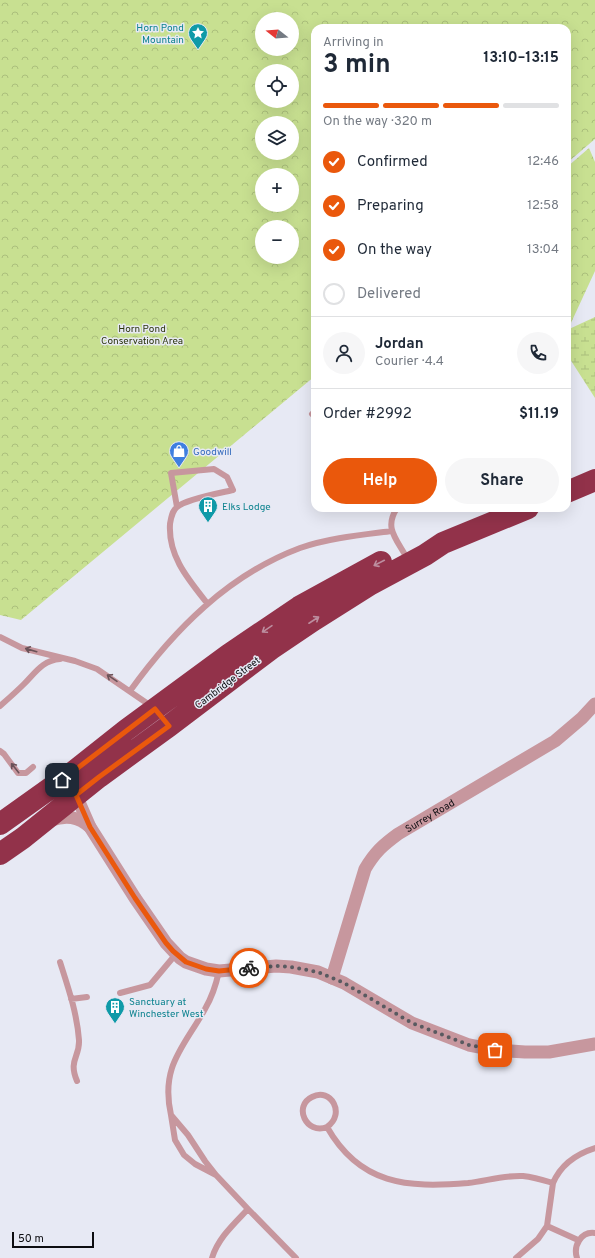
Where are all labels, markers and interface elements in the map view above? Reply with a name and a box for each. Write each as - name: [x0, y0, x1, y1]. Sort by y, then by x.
- north arrow: [255, 12, 299, 56]
- map controls: [255, 12, 299, 264]
- place label: Horn Pond Mountain: [136, 22, 184, 47]
- place icon: Horn Pond Mountain: [187, 22, 209, 50]
- text: Arriving in: [323, 35, 384, 51]
- text: 3 min: [323, 49, 391, 82]
- text: 13:10–13:15: [483, 49, 559, 68]
- button: locate: [255, 64, 299, 108]
- text: On the way · 320 m: [323, 114, 432, 130]
- button: layers: [255, 116, 299, 160]
- icon: check: [323, 151, 345, 173]
- text: Confirmed: [357, 153, 428, 172]
- text: 12:46: [527, 154, 559, 170]
- button: +: [255, 168, 299, 212]
- icon: check: [323, 195, 345, 217]
- text: Preparing: [357, 197, 424, 216]
- text: 12:58: [527, 198, 559, 214]
- button: −: [255, 220, 299, 264]
- icon: check: [323, 239, 345, 261]
- text: On the way: [357, 241, 432, 260]
- text: 13:04: [527, 242, 559, 258]
- text: Delivered: [357, 285, 421, 304]
- park label: Horn Pond Conservation Area: [101, 323, 183, 348]
- button: person: [323, 332, 365, 374]
- button: phone: [517, 332, 559, 374]
- text: Jordan: [375, 335, 424, 354]
- text: Courier · 4.4: [375, 354, 444, 370]
- text: Order #2992: [323, 405, 412, 424]
- text: $11.19: [519, 405, 559, 424]
- shop icon: Goodwill: [168, 440, 190, 468]
- place label: Goodwill: [193, 446, 232, 459]
- button: Help: [323, 458, 437, 504]
- button: Share: [445, 458, 559, 504]
- building icon: Elks Lodge: [197, 495, 219, 523]
- place label: Elks Lodge: [222, 501, 271, 514]
- one-way arrow: [373, 560, 385, 568]
- one-way arrow: [308, 616, 320, 624]
- one-way arrow: [262, 625, 273, 633]
- one-way arrow: [25, 646, 38, 654]
- street label: Cambridge Street: [193, 654, 263, 712]
- one-way arrow: [107, 674, 118, 682]
- one-way arrow: [11, 763, 20, 773]
- pin: [45, 763, 79, 797]
- icon: home: [51, 769, 73, 791]
- street label: Surrey Road: [403, 797, 457, 836]
- courier: [229, 948, 269, 988]
- icon: bike: [238, 957, 260, 979]
- building icon: Sanctuary at Winchester West: [104, 996, 126, 1024]
- place label: Sanctuary at Winchester West: [129, 996, 204, 1021]
- pin: [478, 1033, 512, 1067]
- icon: bag: [484, 1039, 506, 1061]
- scale bar: [12, 1230, 94, 1249]
- text: 50 m: [18, 1232, 44, 1246]

